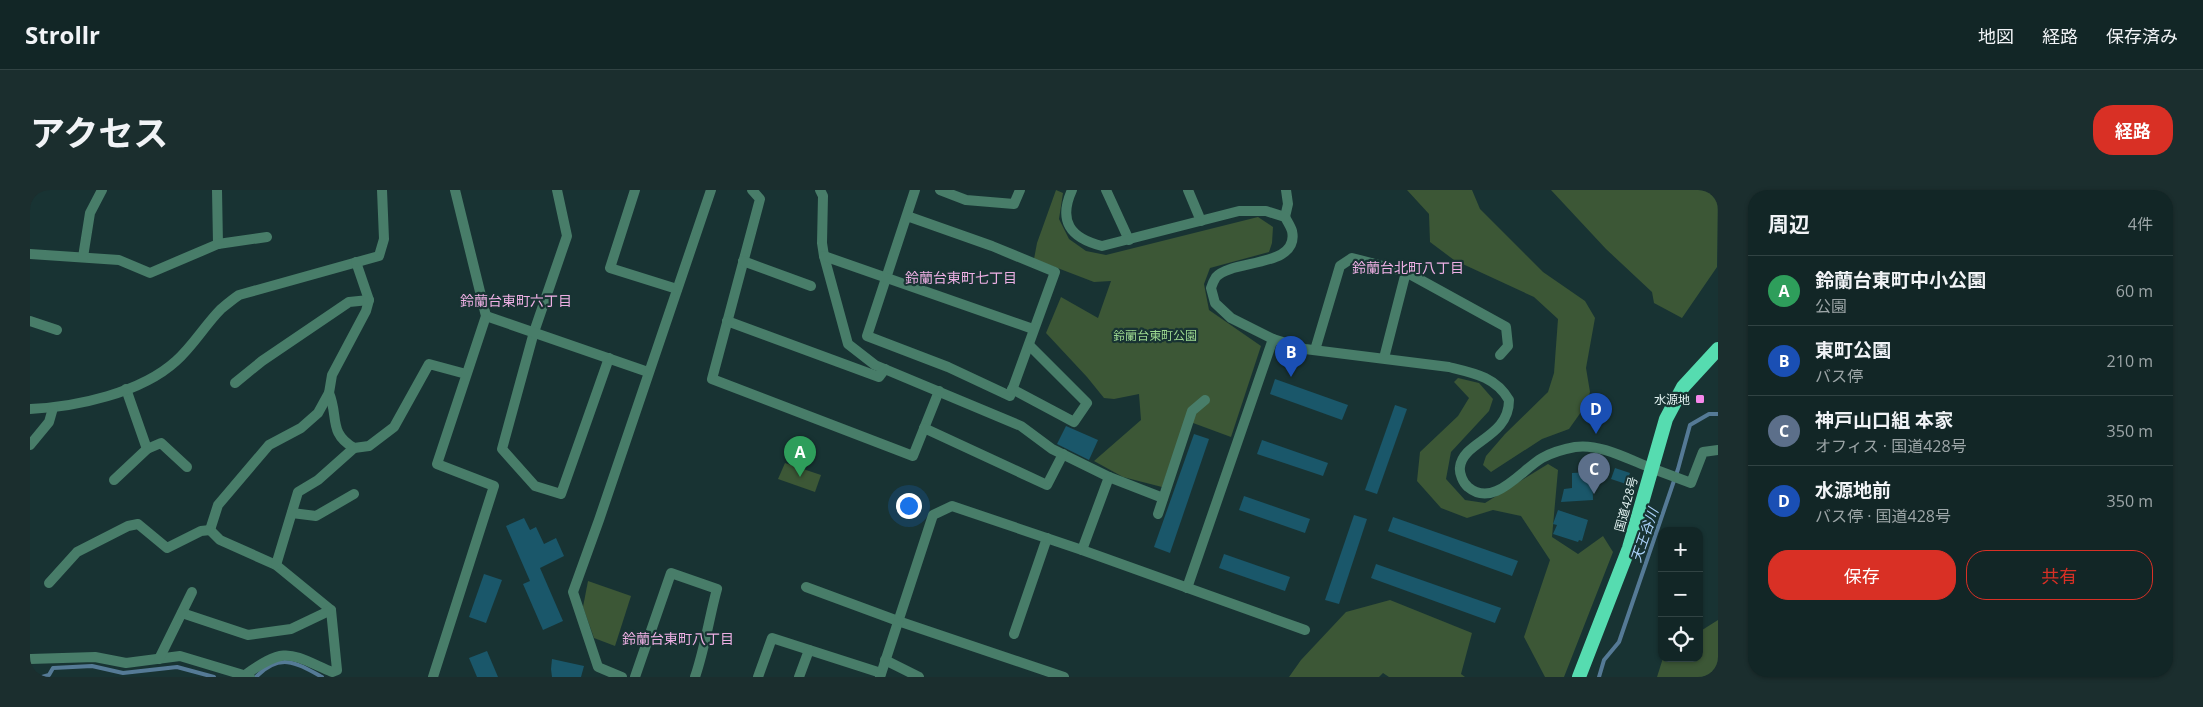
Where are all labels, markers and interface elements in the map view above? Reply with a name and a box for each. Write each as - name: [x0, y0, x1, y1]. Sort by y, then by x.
- text: Strollr: [25, 18, 100, 51]
- text: 地図: [1978, 24, 2014, 48]
- text: 経路: [2042, 24, 2078, 48]
- text: 保存済み: [2106, 24, 2178, 48]
- button: 経路: [2093, 105, 2173, 155]
- text: アクセス: [30, 109, 168, 156]
- text: 周辺: [1768, 210, 1810, 238]
- text: 4件: [2128, 213, 2153, 235]
- district label: 鈴蘭台北町八丁目: [1352, 258, 1464, 277]
- text: 鈴蘭台東町中小公園: [1815, 267, 1986, 293]
- district label: 鈴蘭台東町七丁目: [905, 268, 1017, 287]
- text: A: [1778, 280, 1790, 302]
- text: 60 m: [2116, 280, 2153, 302]
- district label: 鈴蘭台東町六丁目: [460, 291, 572, 310]
- text: 公園: [1815, 295, 1847, 317]
- park label: 鈴蘭台東町公園: [1113, 327, 1197, 344]
- pin: B: [1275, 336, 1307, 377]
- text: 東町公園: [1815, 337, 1891, 363]
- text: B: [1779, 350, 1789, 372]
- text: 210 m: [2107, 350, 2153, 372]
- text: バス停: [1815, 365, 1863, 387]
- place label: 水源地: [1654, 391, 1690, 408]
- pin: D: [1580, 393, 1612, 434]
- marker: 水源地: [1694, 393, 1706, 405]
- text: 神戸山口組 本家: [1815, 407, 1953, 433]
- text: C: [1779, 420, 1789, 442]
- text: 350 m: [2107, 420, 2153, 442]
- text: オフィス · 国道428号: [1815, 435, 1967, 457]
- pin: A: [784, 436, 816, 477]
- pin: C: [1578, 453, 1610, 494]
- street label: 国道428号: [1610, 474, 1642, 534]
- text: 水源地前: [1815, 477, 1891, 503]
- text: D: [1778, 490, 1790, 512]
- text: 350 m: [2107, 490, 2153, 512]
- your location: [896, 493, 922, 519]
- water label: 天王谷川: [1626, 504, 1663, 565]
- text: バス停 · 国道428号: [1815, 505, 1951, 527]
- map controls: [1658, 527, 1703, 662]
- button: +: [1658, 527, 1703, 572]
- button: 保存: [1768, 550, 1956, 600]
- button: 共有: [1966, 550, 2153, 600]
- button: −: [1658, 572, 1703, 617]
- button: locate: [1658, 617, 1703, 662]
- district label: 鈴蘭台東町八丁目: [622, 629, 734, 648]

